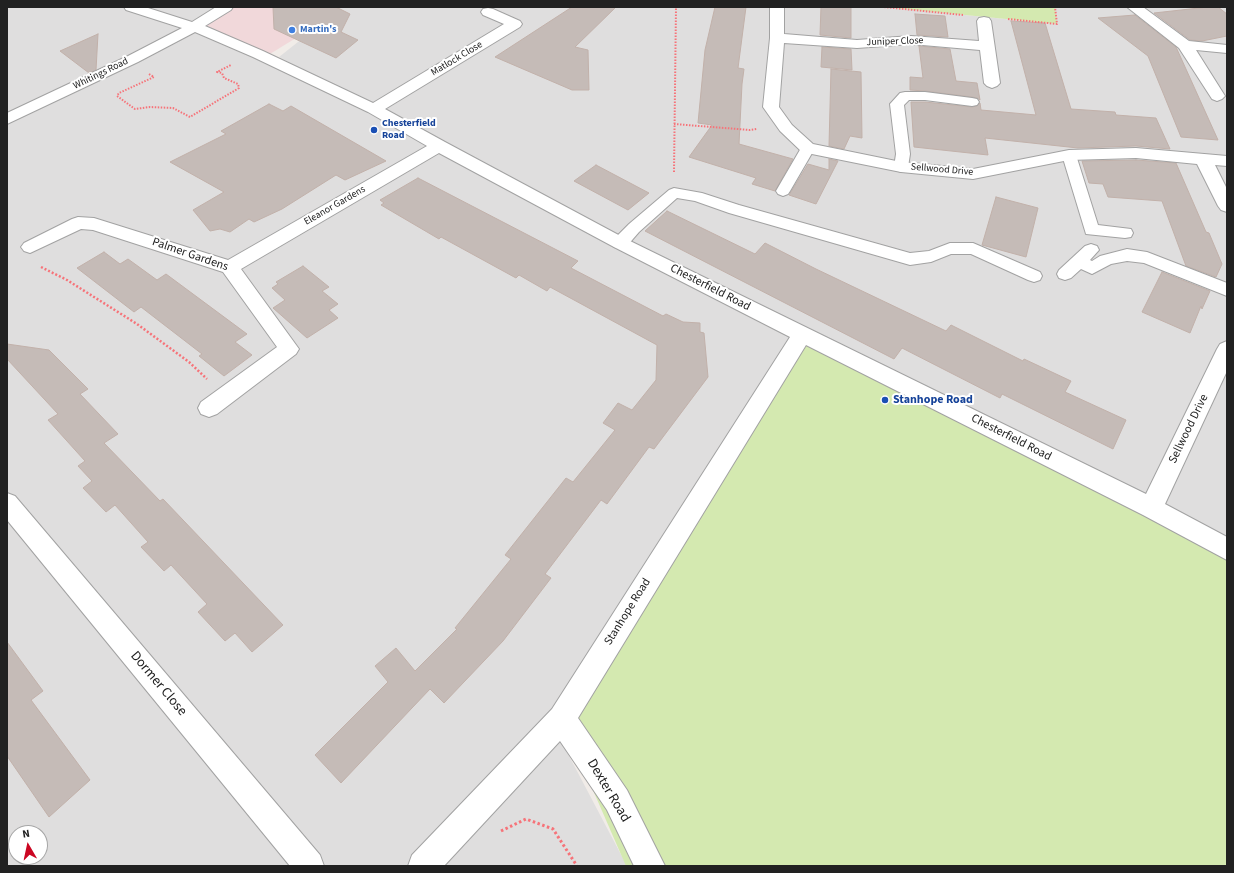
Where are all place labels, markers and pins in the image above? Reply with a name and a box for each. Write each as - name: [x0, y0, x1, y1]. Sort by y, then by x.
- place label: Martin's: [300, 24, 336, 36]
- marker: Martin's: [287, 25, 297, 35]
- place label: Chesterfield Road: [382, 118, 436, 142]
- marker: Chesterfield Road: [369, 125, 379, 135]
- place label: Stanhope Road: [893, 393, 973, 407]
- marker: Stanhope Road: [880, 395, 890, 405]

